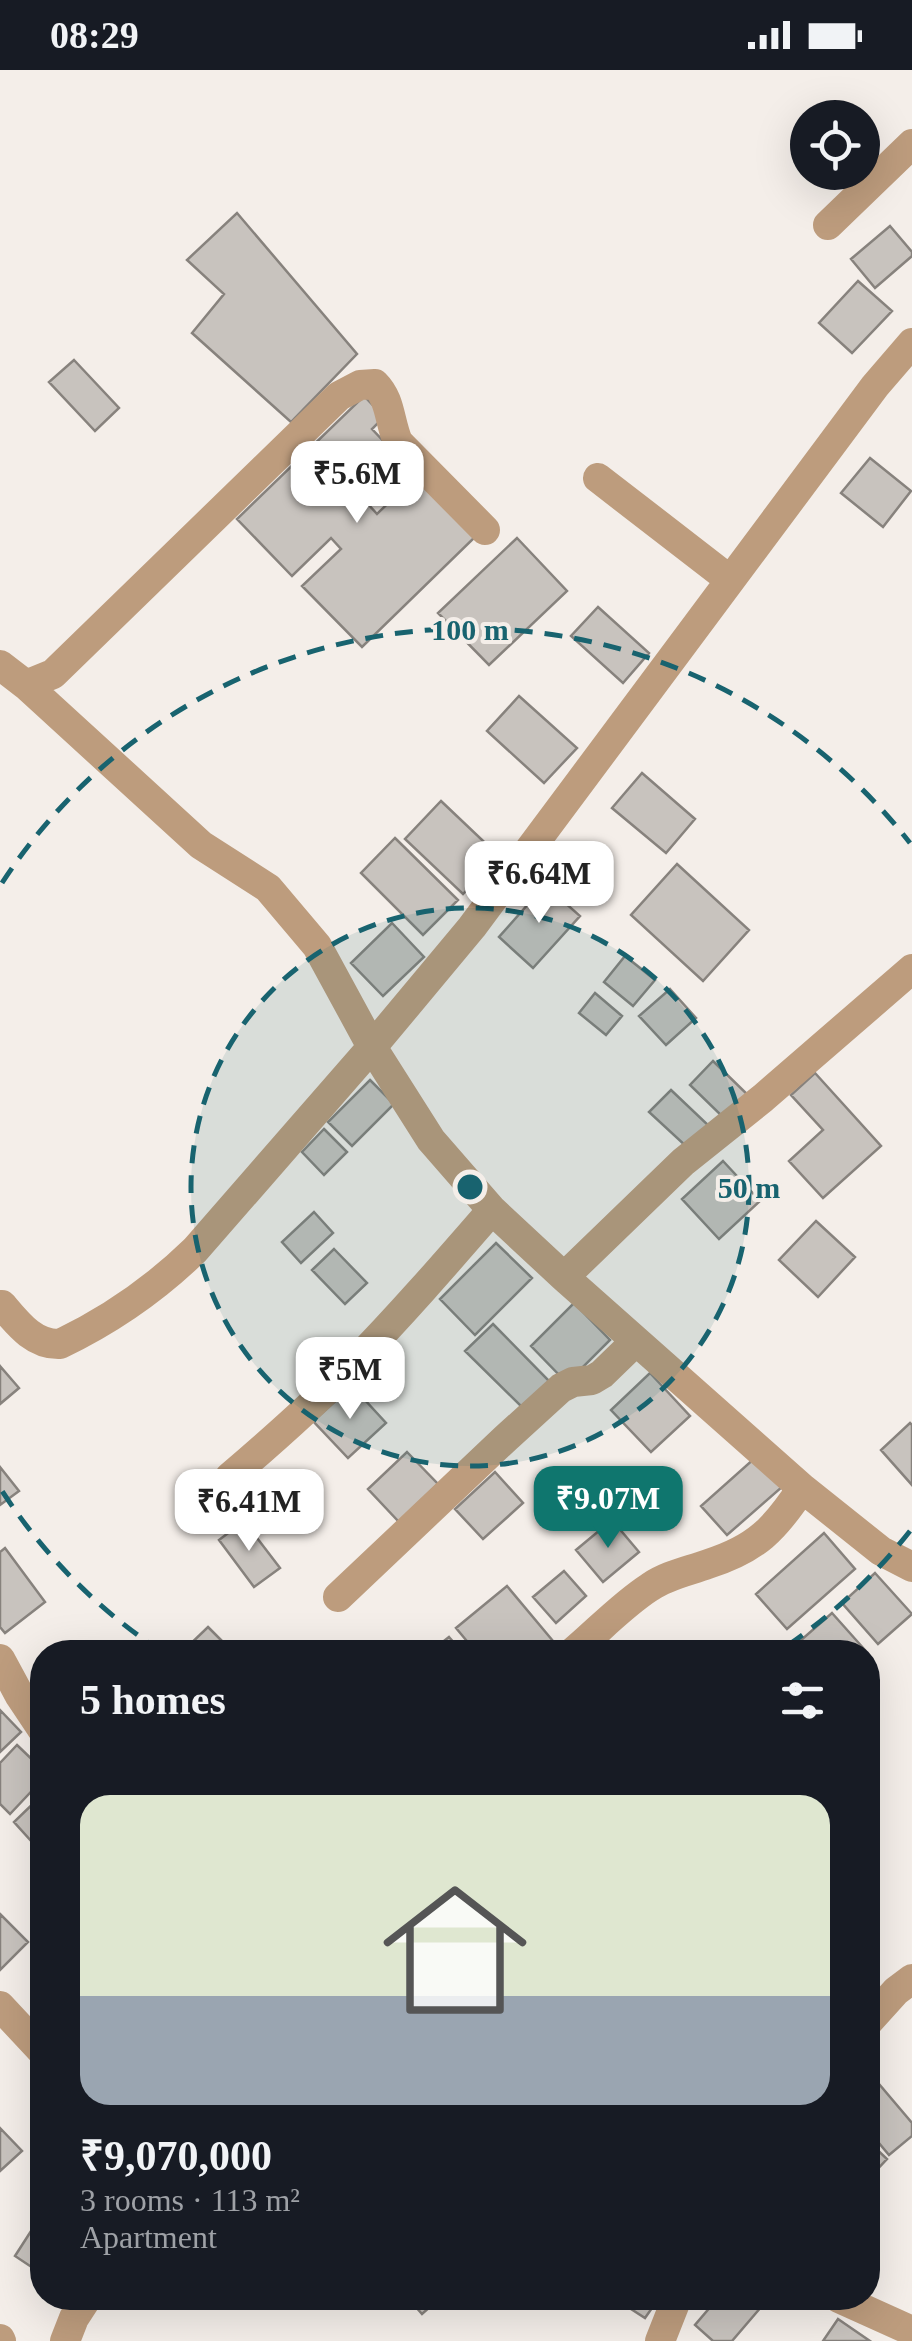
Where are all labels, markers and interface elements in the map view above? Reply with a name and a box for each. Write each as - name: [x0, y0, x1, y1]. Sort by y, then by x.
- text: 08:29: [50, 14, 139, 56]
- map controls: [790, 100, 880, 190]
- button: locate: [790, 100, 880, 190]
- pin: ₹5.6M: [287, 441, 427, 526]
- text: ₹5.6M: [313, 455, 401, 491]
- text: 100 m: [431, 613, 509, 646]
- pin: ₹6.64M: [458, 841, 620, 926]
- text: ₹6.64M: [487, 855, 591, 891]
- centre of rings: [452, 1169, 488, 1205]
- text: 50 m: [718, 1171, 780, 1204]
- pin: ₹5M: [302, 1337, 398, 1422]
- text: ₹5M: [318, 1351, 382, 1387]
- pin: ₹9.07M: [527, 1466, 689, 1551]
- pin: ₹6.41M: [168, 1469, 330, 1554]
- text: ₹9.07M: [556, 1480, 660, 1516]
- text: ₹6.41M: [197, 1483, 301, 1519]
- icon: filters: [775, 1673, 830, 1728]
- text: 5 homes: [80, 1677, 226, 1723]
- icon: home: [365, 1860, 545, 2040]
- text: ₹9,070,000: [80, 2133, 272, 2179]
- text: 3 rooms · 113 m²: [80, 2182, 300, 2218]
- text: Apartment: [80, 2219, 217, 2255]

